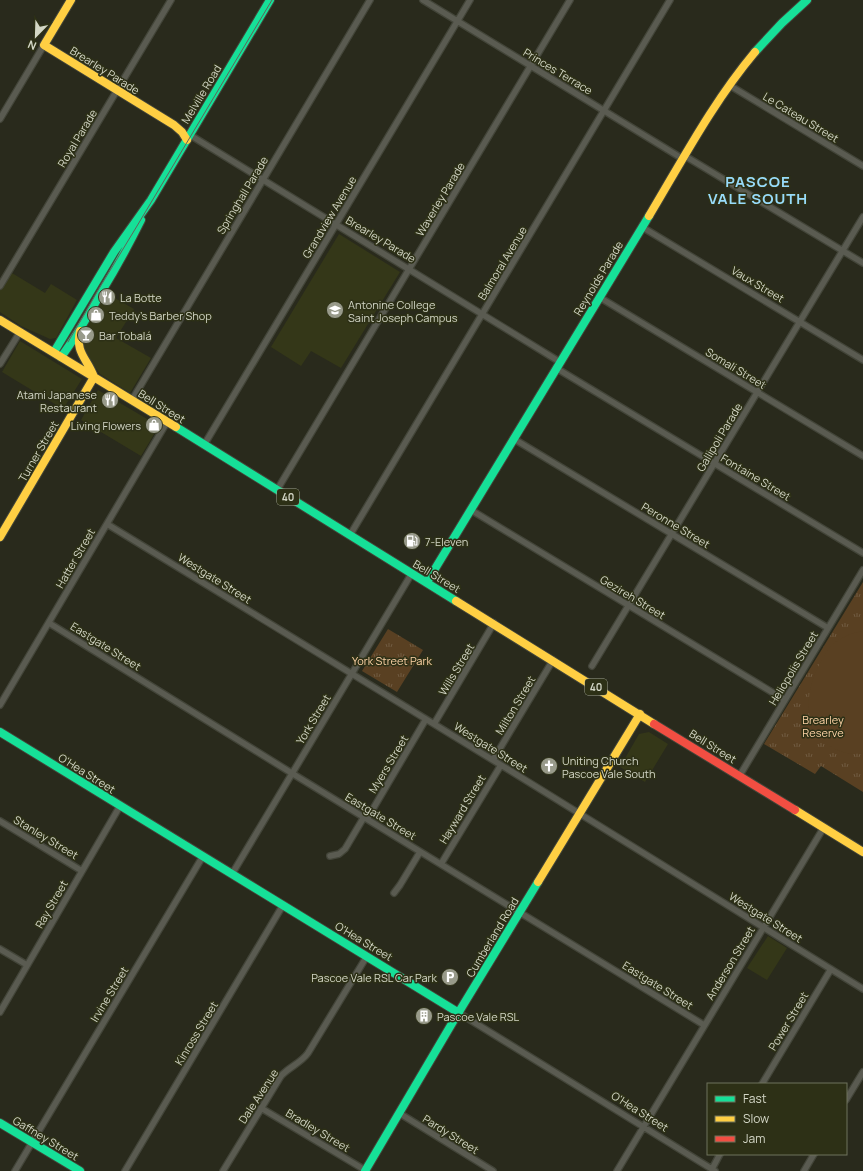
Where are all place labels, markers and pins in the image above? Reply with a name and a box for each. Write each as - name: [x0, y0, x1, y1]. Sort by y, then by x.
- restaurant icon: La Botte: [97, 287, 117, 307]
- place label: La Botte: [120, 290, 162, 305]
- place label: Antonine College Saint Joseph Campus: [348, 297, 458, 325]
- school or university icon: Antonine College Saint Joseph Campus: [325, 300, 345, 320]
- shop icon: Teddy's Barber Shop: [86, 305, 106, 325]
- place label: Teddy's Barber Shop: [109, 308, 212, 323]
- bar icon: Bar Tobalá: [76, 325, 96, 345]
- place label: Bar Tobalá: [99, 328, 152, 343]
- place label: Atami Japanese Restaurant: [17, 387, 98, 415]
- restaurant icon: Atami Japanese Restaurant: [100, 390, 120, 410]
- shop icon: Living Flowers: [144, 415, 164, 435]
- place label: Living Flowers: [71, 418, 141, 433]
- fuel station icon: 7-Eleven: [402, 531, 422, 551]
- place label: 7-Eleven: [425, 534, 468, 549]
- place label: Uniting Church Pascoe Vale South: [562, 753, 656, 781]
- church icon: Uniting Church Pascoe Vale South: [539, 756, 559, 776]
- parking icon: Pascoe Vale RSL Car Park: [440, 967, 460, 987]
- place label: Pascoe Vale RSL Car Park: [311, 970, 438, 985]
- building icon: Pascoe Vale RSL: [414, 1006, 434, 1026]
- place label: Pascoe Vale RSL: [437, 1009, 520, 1024]

